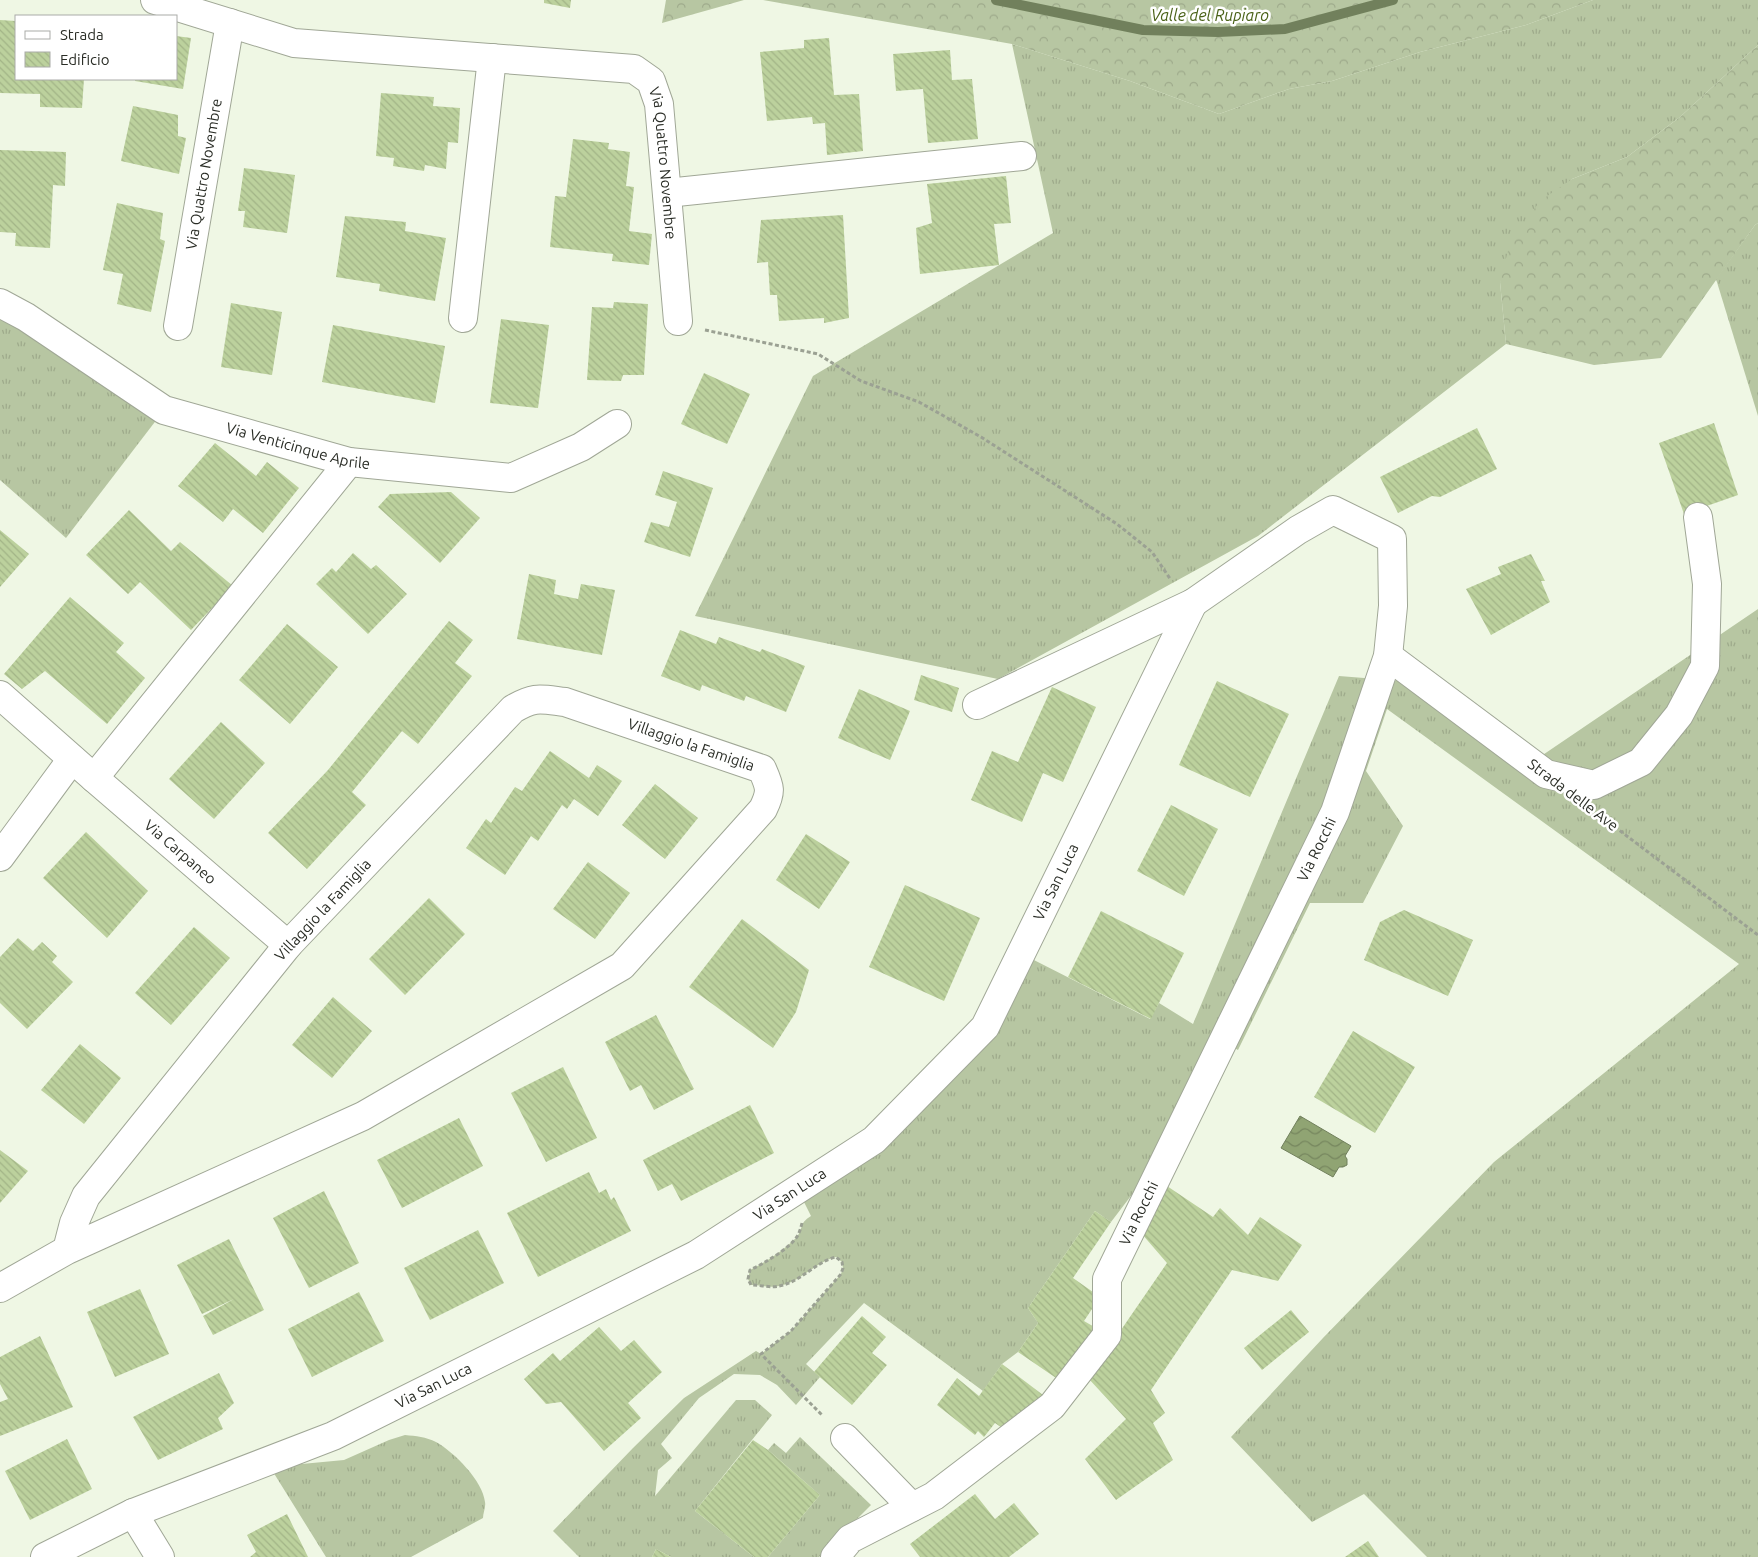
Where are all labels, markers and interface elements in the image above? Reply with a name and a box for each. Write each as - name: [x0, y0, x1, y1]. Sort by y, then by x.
- water label: Valle del Rupiaro: [1151, 6, 1269, 24]
- legend: [15, 15, 178, 80]
- text: Strada: [60, 26, 104, 43]
- text: Edificio: [60, 51, 109, 68]
- street label: Via Quattro Novembre: [646, 85, 680, 240]
- street label: Via Quattro Novembre: [182, 97, 225, 251]
- street label: Via Venticinque Aprile: [224, 419, 371, 472]
- street label: Villaggio la Famiglia: [626, 715, 757, 774]
- street label: Strada delle Ave: [1525, 755, 1622, 834]
- street label: Via Rocchi: [1293, 814, 1339, 884]
- street label: Via Carpaneo: [141, 816, 220, 887]
- street label: Via San Luca: [1030, 841, 1082, 923]
- street label: Villaggio la Famiglia: [271, 855, 374, 964]
- street label: Via San Luca: [750, 1164, 829, 1224]
- street label: Via Rocchi: [1116, 1178, 1161, 1248]
- street label: Via San Luca: [392, 1359, 474, 1412]

